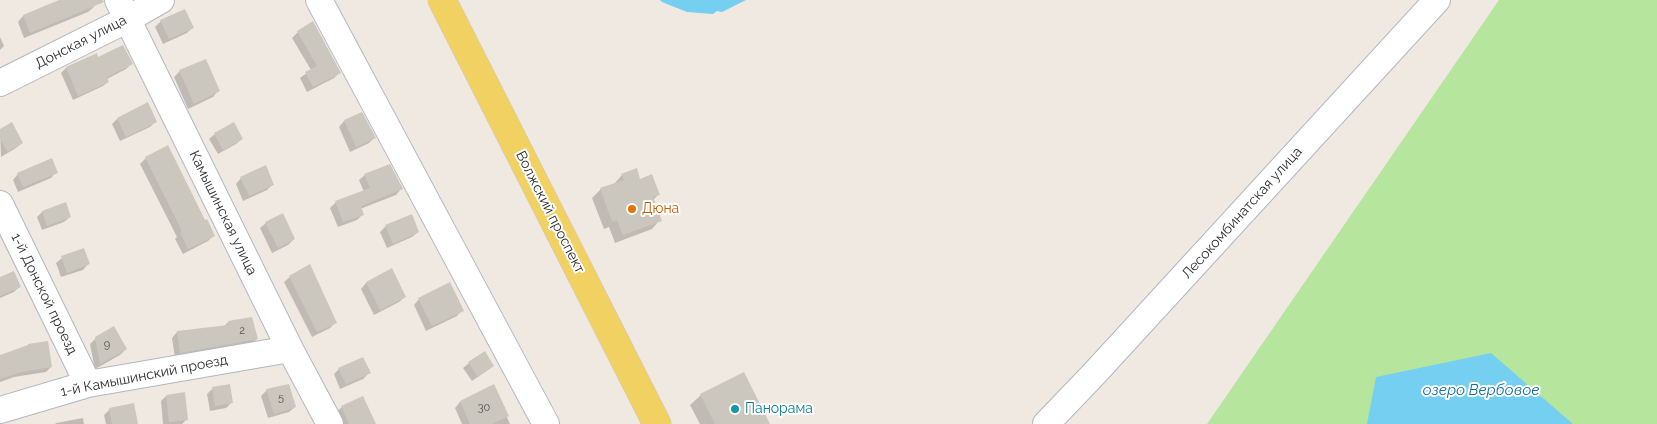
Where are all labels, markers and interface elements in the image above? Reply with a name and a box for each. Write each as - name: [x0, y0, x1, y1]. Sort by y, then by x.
- street label: Донская улица: [33, 12, 129, 72]
- street label: Лесокомбинатская улица: [1178, 144, 1306, 282]
- street label: Камышинская улица: [186, 148, 260, 278]
- street label: Волжский проспект: [512, 148, 588, 276]
- place label: Дюна: [642, 201, 679, 217]
- marker: Дюна: [626, 203, 638, 215]
- street label: 1-й Донской проезд: [7, 231, 81, 357]
- house number: 2: [239, 324, 245, 338]
- house number: 9: [104, 338, 110, 352]
- street label: 1-й Камышинский проезд: [59, 352, 229, 400]
- water label: озеро Вербовое: [1422, 381, 1540, 399]
- house number: 5: [278, 391, 284, 405]
- house number: 30: [478, 401, 490, 415]
- place label: Панорама: [745, 401, 813, 417]
- marker: Панорама: [729, 403, 741, 415]

